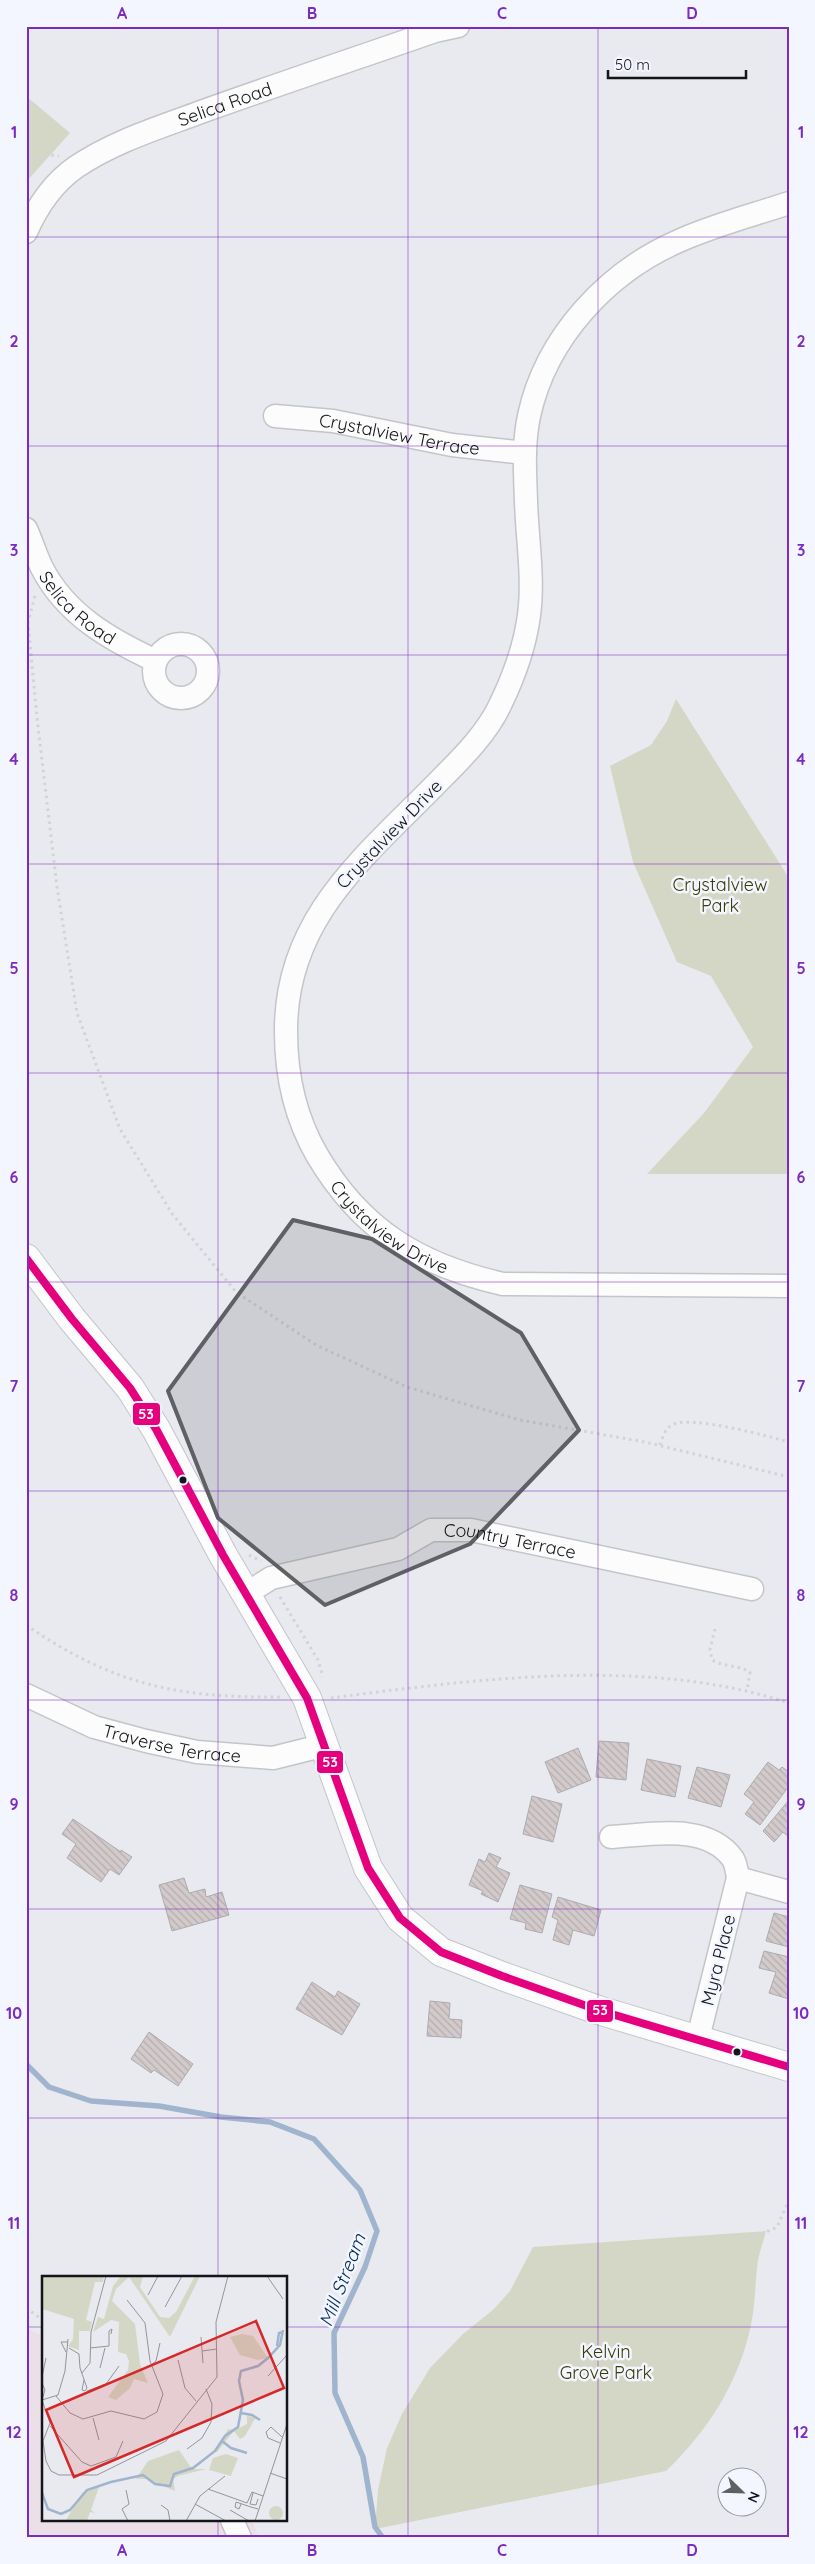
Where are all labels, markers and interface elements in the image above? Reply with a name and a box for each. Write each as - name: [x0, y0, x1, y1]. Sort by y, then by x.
- text: A: [117, 3, 128, 23]
- text: B: [307, 3, 317, 23]
- text: C: [497, 3, 507, 23]
- text: D: [686, 3, 698, 23]
- scale bar: [608, 48, 745, 80]
- text: 50 m: [615, 55, 650, 74]
- street label: Selica Road: [175, 76, 275, 131]
- text: 1: [11, 122, 17, 142]
- text: 1: [798, 122, 804, 142]
- text: 2: [9, 331, 19, 351]
- text: 2: [796, 331, 806, 351]
- street label: Crystalview Terrace: [318, 408, 481, 459]
- text: 3: [10, 540, 18, 560]
- text: 3: [797, 540, 805, 560]
- street label: Selica Road: [34, 566, 120, 649]
- text: 4: [9, 749, 19, 769]
- text: 4: [796, 749, 806, 769]
- street label: Crystalview Drive: [331, 775, 447, 893]
- park label: Crystalview Park: [673, 873, 767, 917]
- text: 5: [9, 958, 19, 978]
- text: 5: [796, 958, 806, 978]
- text: 6: [10, 1167, 19, 1187]
- text: 6: [797, 1167, 806, 1187]
- street label: Crystalview Drive: [326, 1175, 452, 1278]
- text: 7: [10, 1376, 19, 1396]
- text: 7: [797, 1376, 806, 1396]
- line badge: 53: [132, 1402, 161, 1426]
- text: 53: [138, 1405, 154, 1423]
- unlabelled marker: [178, 1475, 188, 1485]
- street label: Country Terrace: [444, 1518, 578, 1563]
- text: 8: [10, 1585, 19, 1605]
- text: 8: [797, 1585, 806, 1605]
- street label: Traverse Terrace: [100, 1718, 242, 1767]
- line badge: 53: [316, 1750, 344, 1774]
- text: 53: [322, 1753, 338, 1771]
- text: 9: [9, 1794, 19, 1814]
- text: 9: [796, 1794, 806, 1814]
- street label: Myra Place: [696, 1912, 740, 2008]
- line badge: 53: [586, 1999, 614, 2023]
- text: 53: [592, 2001, 608, 2019]
- text: 10: [6, 2003, 22, 2023]
- text: 10: [793, 2003, 809, 2023]
- unlabelled marker: [732, 2047, 742, 2057]
- text: 11: [8, 2213, 20, 2233]
- text: 11: [795, 2213, 807, 2233]
- water label: Mill Stream: [313, 2230, 371, 2330]
- inset map: [42, 2276, 288, 2522]
- park label: Kelvin Grove Park: [560, 2340, 652, 2384]
- text: 12: [6, 2422, 22, 2442]
- text: 12: [793, 2422, 809, 2442]
- north arrow: [718, 2466, 768, 2516]
- text: N: [744, 2489, 764, 2505]
- text: A: [117, 2540, 128, 2560]
- text: B: [307, 2540, 317, 2560]
- text: C: [497, 2540, 507, 2560]
- text: D: [686, 2540, 698, 2560]

